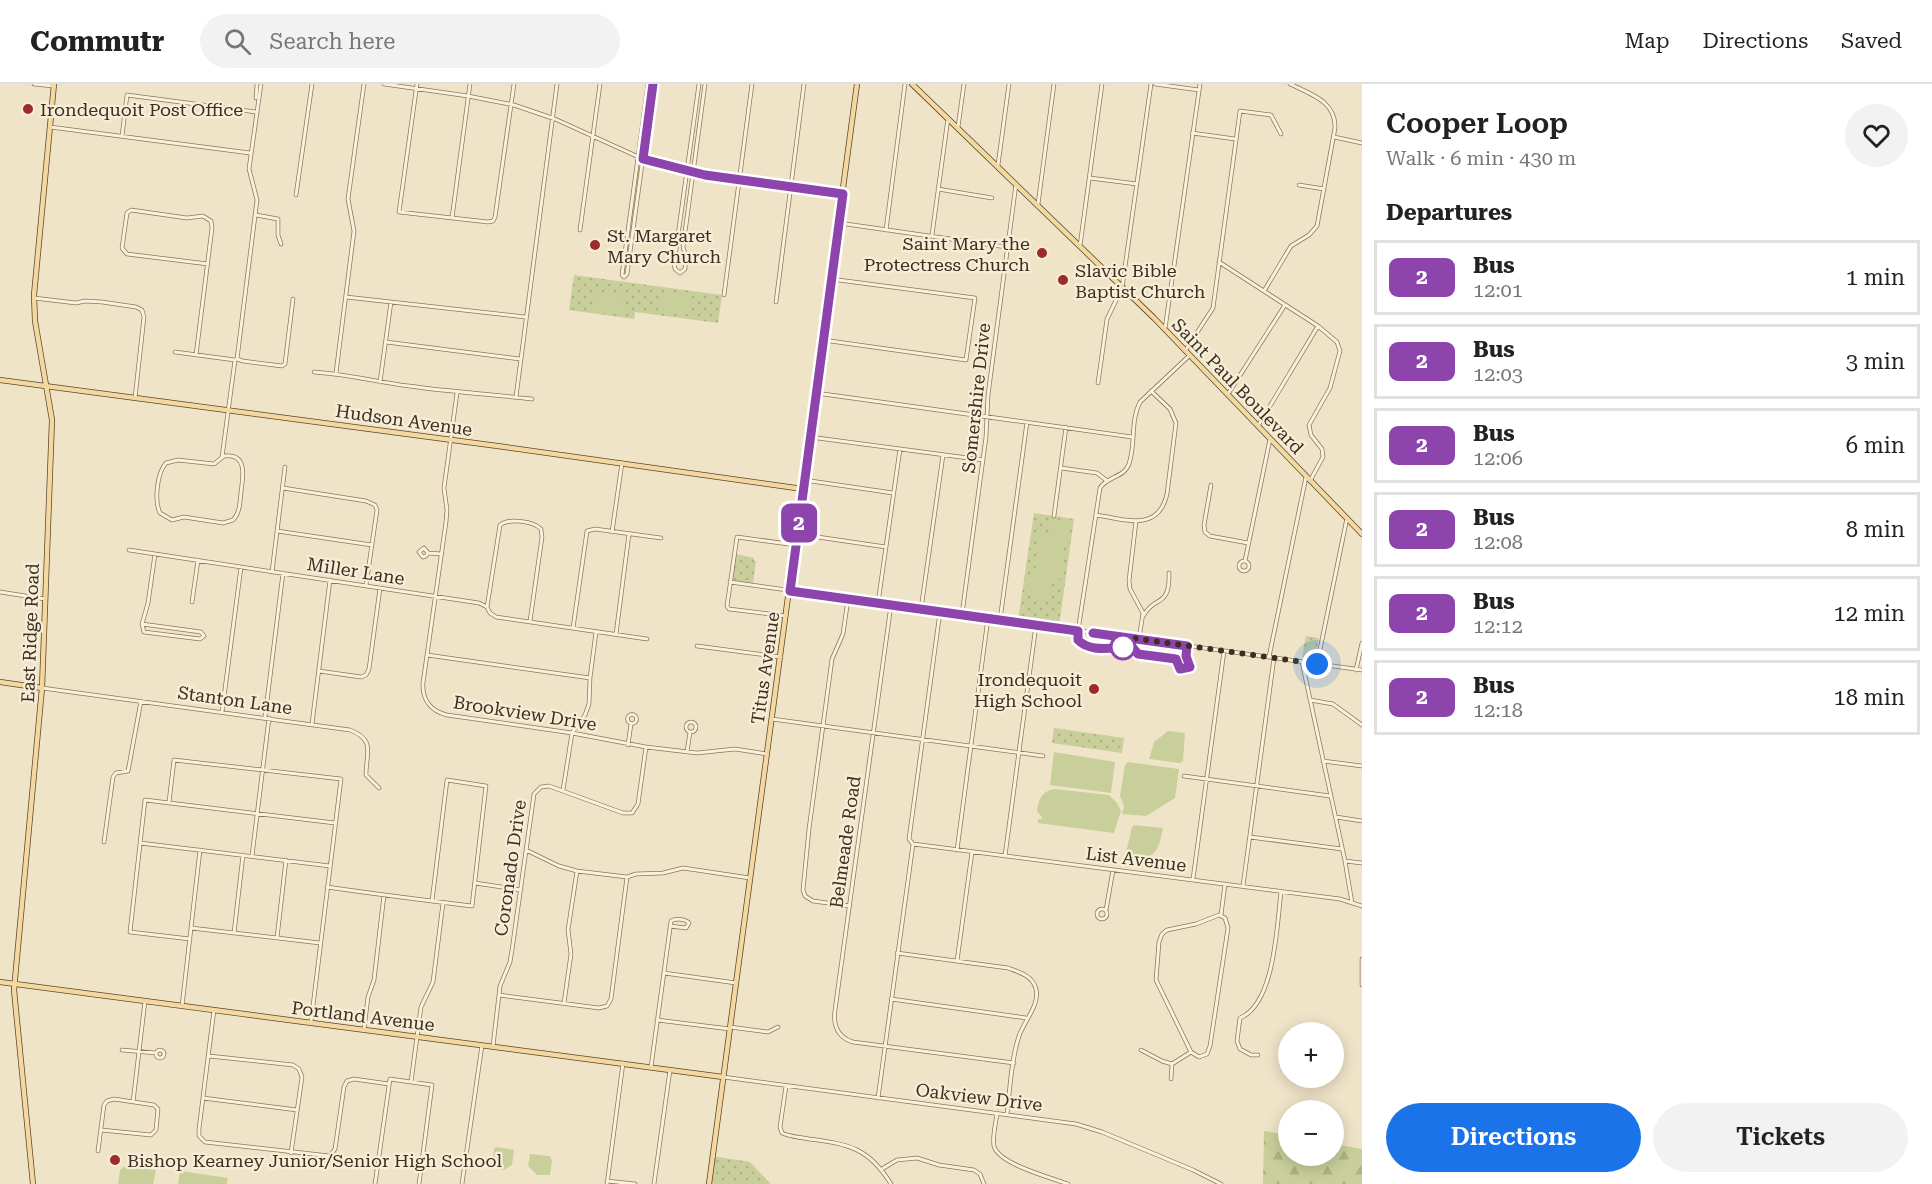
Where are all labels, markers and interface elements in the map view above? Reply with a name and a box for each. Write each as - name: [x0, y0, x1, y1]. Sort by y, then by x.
- search box: [200, 14, 620, 68]
- text: Commutr: [30, 25, 164, 58]
- icon: search: [221, 25, 254, 58]
- text: Search here: [269, 29, 395, 54]
- text: Map: [1625, 29, 1669, 53]
- text: Directions: [1702, 29, 1808, 53]
- text: Saved: [1841, 29, 1902, 53]
- place label: Irondequoit Post Office: [40, 99, 243, 120]
- marker: Irondequoit Post Office: [21, 102, 35, 116]
- button: heart: [1845, 104, 1908, 167]
- text: Cooper Loop: [1386, 107, 1568, 140]
- text: Walk · 6 min · 430 m: [1386, 146, 1576, 170]
- text: Departures: [1386, 200, 1512, 225]
- place label: St. Margaret Mary Church: [607, 225, 722, 267]
- place label: Saint Mary the Protectress Church: [864, 233, 1030, 275]
- marker: St. Margaret Mary Church: [588, 238, 602, 252]
- marker: Saint Mary the Protectress Church: [1035, 246, 1049, 260]
- text: Bus: [1473, 253, 1515, 278]
- place label: Slavic Bible Baptist Church: [1075, 260, 1206, 302]
- text: 2: [1416, 265, 1428, 289]
- text: 1 min: [1846, 265, 1905, 290]
- marker: Slavic Bible Baptist Church: [1056, 273, 1070, 287]
- text: 12:01: [1473, 278, 1523, 302]
- street label: Saint Paul Boulevard: [1168, 314, 1308, 458]
- street label: Somershire Drive: [958, 322, 994, 474]
- text: Bus: [1473, 337, 1515, 362]
- text: 2: [1416, 349, 1428, 373]
- text: 3 min: [1846, 349, 1905, 374]
- text: 12:03: [1473, 362, 1523, 386]
- street label: Hudson Avenue: [334, 400, 474, 440]
- text: Bus: [1473, 421, 1515, 446]
- text: 2: [1416, 433, 1428, 457]
- text: 6 min: [1846, 433, 1905, 458]
- text: 12:06: [1473, 446, 1523, 470]
- line badge: 2: [780, 504, 818, 542]
- text: Bus: [1473, 505, 1515, 530]
- text: 2: [793, 511, 805, 535]
- text: 2: [1416, 517, 1428, 541]
- text: 8 min: [1846, 517, 1905, 542]
- text: 12:08: [1473, 530, 1523, 554]
- street label: Miller Lane: [306, 553, 406, 589]
- street label: East Ridge Road: [17, 563, 43, 703]
- text: Bus: [1473, 589, 1515, 614]
- text: 2: [1416, 601, 1428, 625]
- text: 12 min: [1834, 601, 1905, 626]
- street label: Titus Avenue: [747, 610, 783, 726]
- text: 12:12: [1473, 614, 1523, 638]
- unlabelled marker: [1110, 634, 1136, 660]
- your location: [1302, 649, 1332, 679]
- place label: Irondequoit High School: [974, 669, 1082, 711]
- text: Bus: [1473, 673, 1515, 698]
- street label: Stanton Lane: [176, 682, 294, 718]
- marker: Irondequoit High School: [1087, 682, 1101, 696]
- text: 2: [1416, 685, 1428, 709]
- text: 18 min: [1834, 685, 1905, 710]
- street label: Brookview Drive: [452, 691, 598, 735]
- text: 12:18: [1473, 698, 1523, 722]
- street label: Belmeade Road: [825, 774, 865, 910]
- street label: Coronado Drive: [490, 798, 530, 938]
- street label: List Avenue: [1084, 842, 1188, 876]
- street label: Portland Avenue: [290, 997, 436, 1035]
- map controls: [1278, 1022, 1344, 1166]
- button: +: [1278, 1022, 1344, 1088]
- street label: Oakview Drive: [914, 1079, 1044, 1115]
- button: −: [1278, 1100, 1344, 1166]
- button: Directions: [1386, 1103, 1641, 1172]
- button: Tickets: [1653, 1103, 1908, 1172]
- place label: Bishop Kearney Junior/Senior High School: [127, 1150, 502, 1171]
- marker: Bishop Kearney Junior/Senior High School: [108, 1153, 122, 1167]

